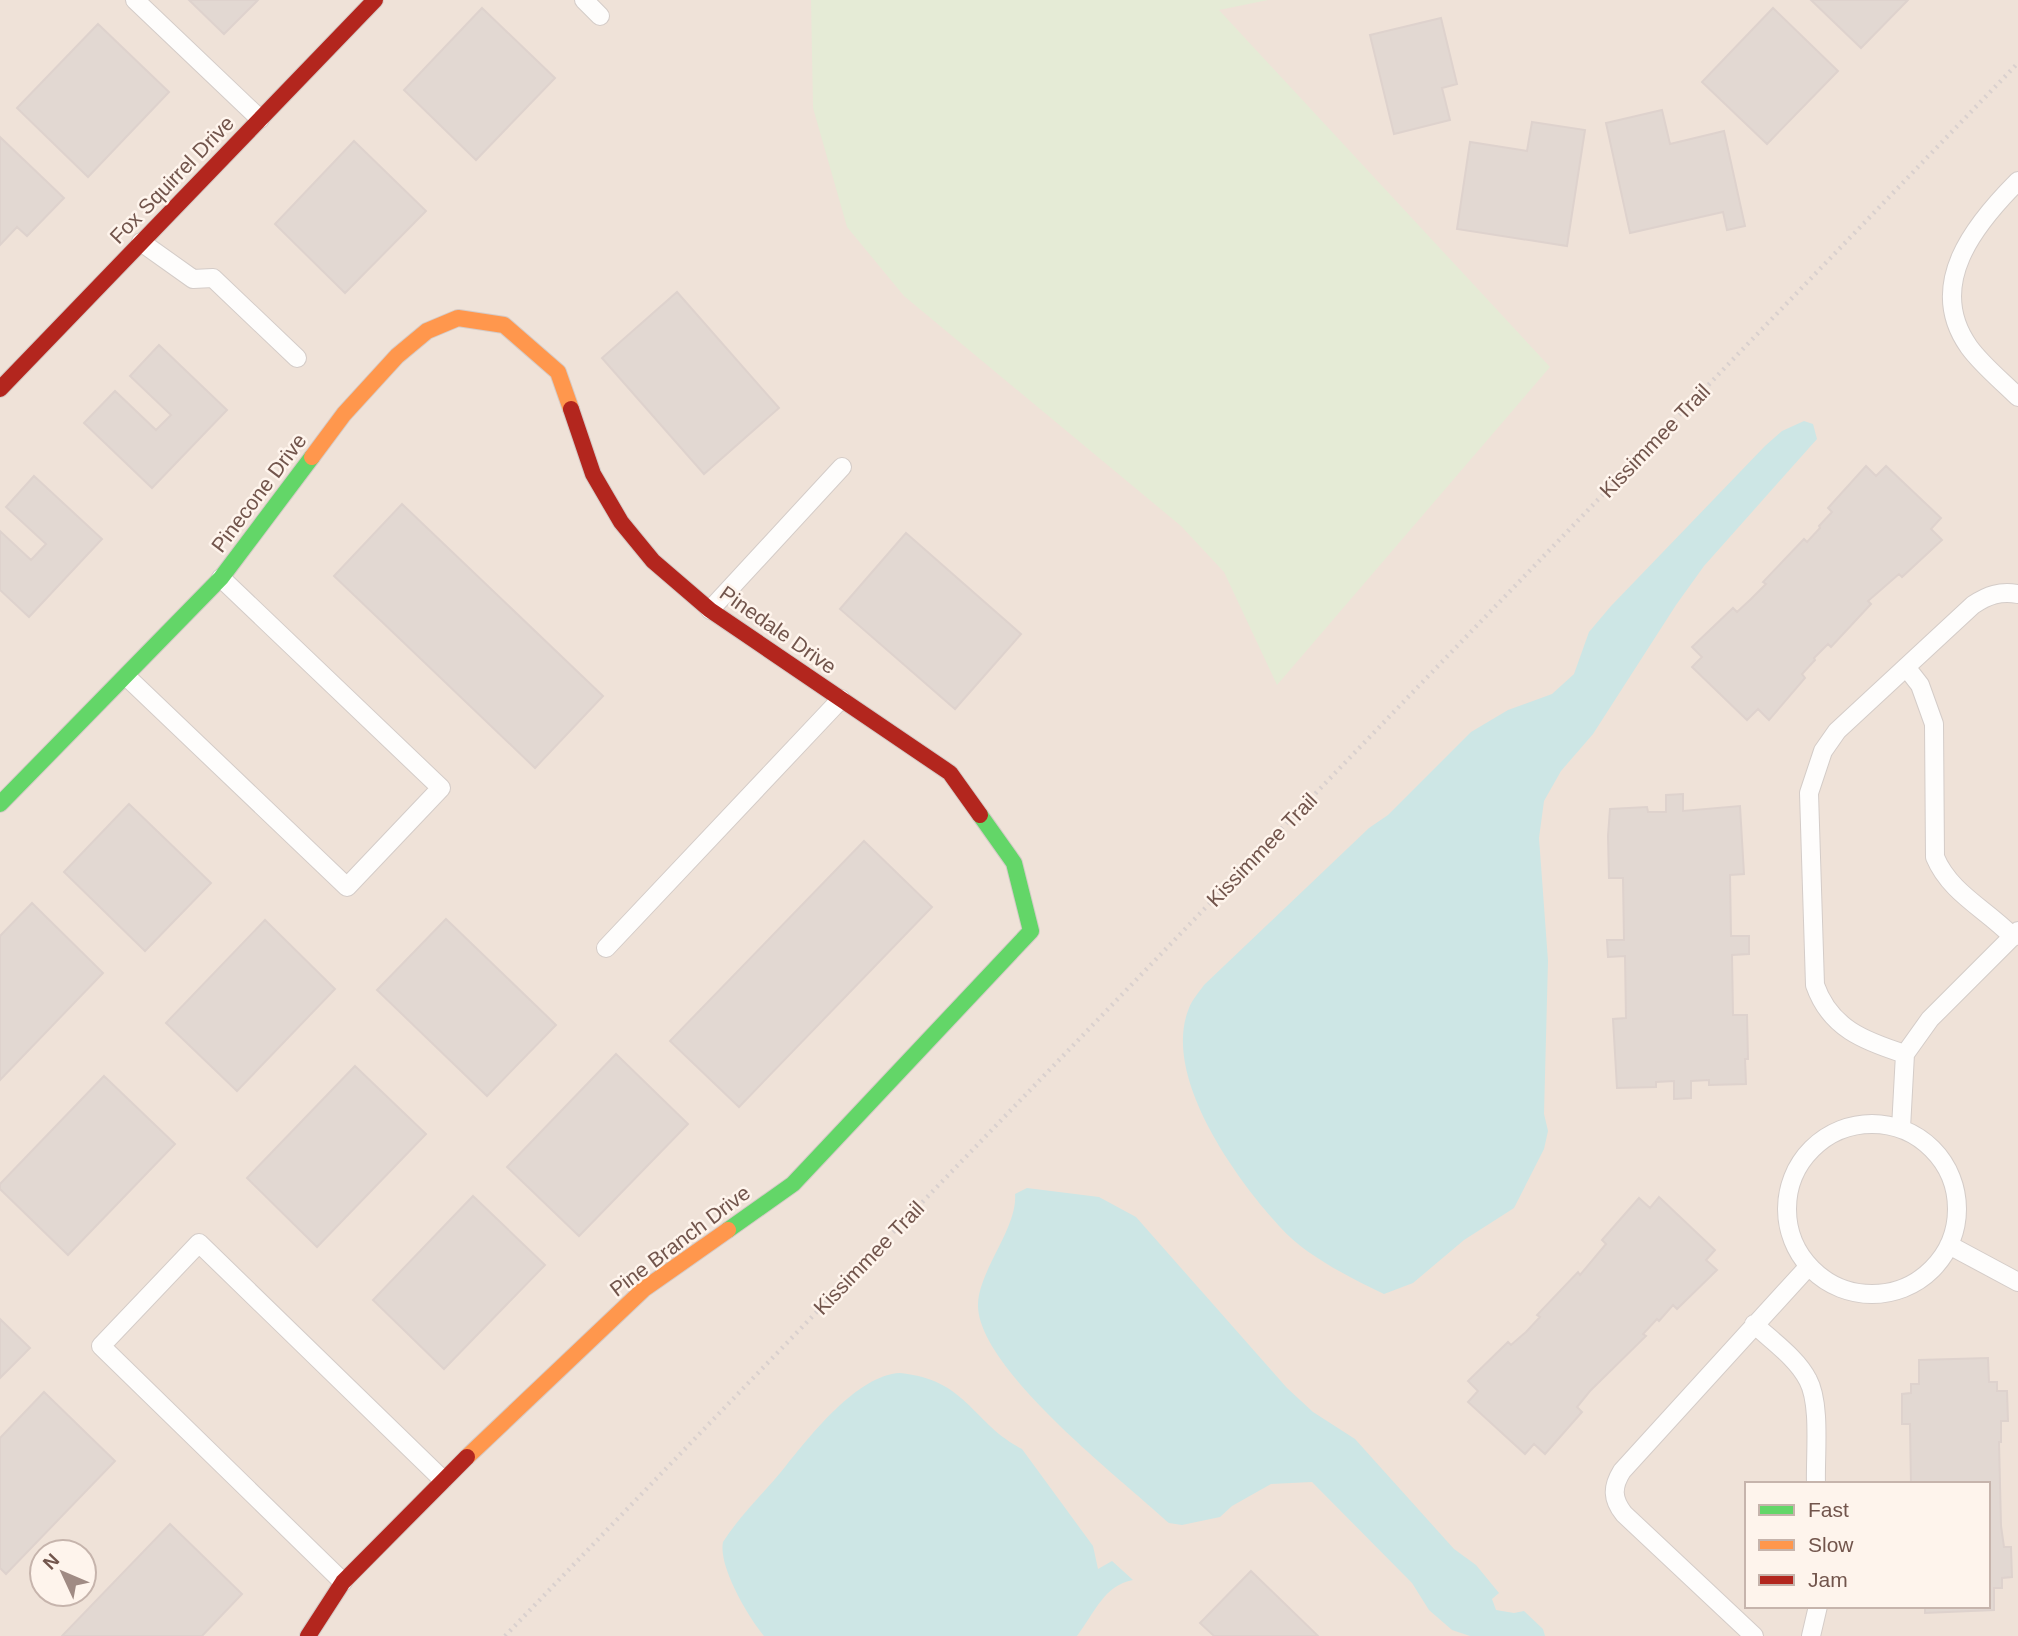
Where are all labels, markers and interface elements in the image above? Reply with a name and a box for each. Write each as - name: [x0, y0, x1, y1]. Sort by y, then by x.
- street label: Fox Squirrel Drive: [105, 111, 238, 248]
- street label: Kissimmee Trail: [1595, 379, 1714, 502]
- street label: Pinecone Drive: [207, 429, 311, 556]
- street label: Pinedale Drive: [716, 581, 841, 678]
- street label: Kissimmee Trail: [1202, 788, 1321, 911]
- street label: Pine Branch Drive: [605, 1180, 754, 1301]
- street label: Kissimmee Trail: [809, 1196, 928, 1319]
- legend: [1745, 1482, 1990, 1608]
- text: Fast: [1808, 1498, 1849, 1521]
- text: Slow: [1808, 1533, 1854, 1556]
- north arrow: [28, 1538, 98, 1608]
- text: N: [39, 1549, 63, 1574]
- text: Jam: [1808, 1568, 1848, 1591]

